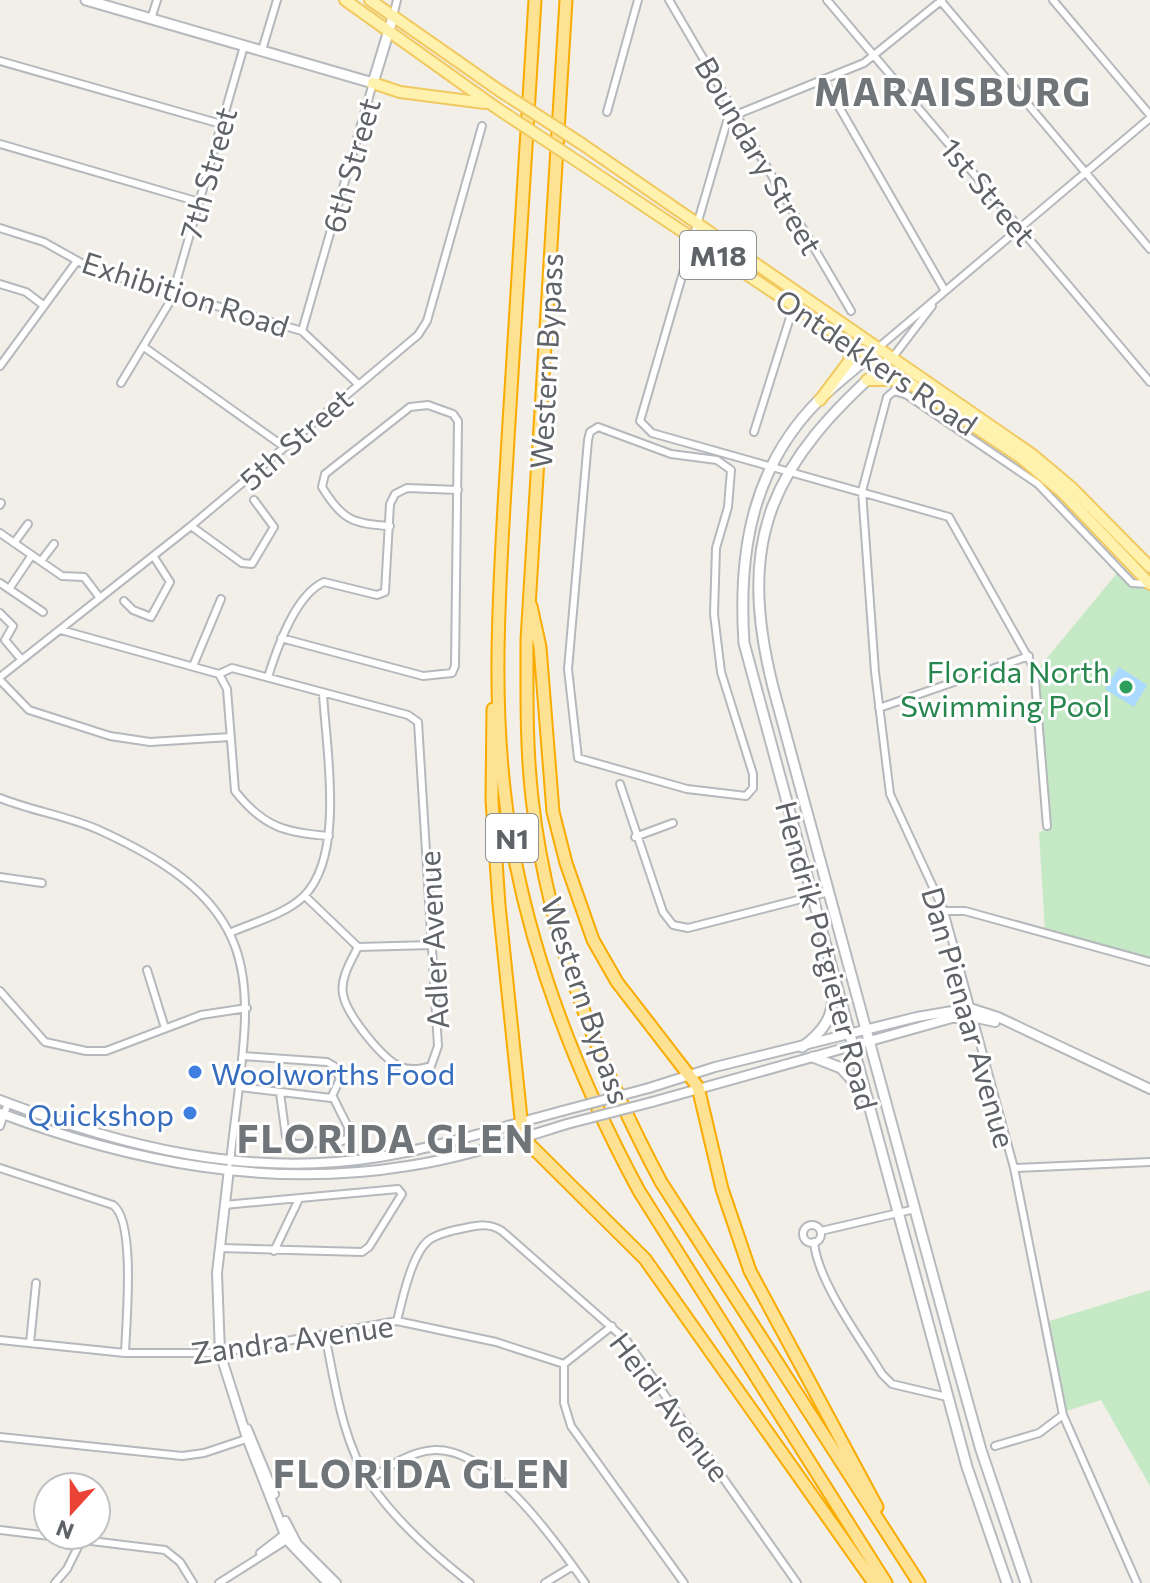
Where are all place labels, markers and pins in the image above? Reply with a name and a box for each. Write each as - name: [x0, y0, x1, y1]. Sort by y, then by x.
- place label: Florida North Swimming Pool: [900, 652, 1110, 723]
- marker: Florida North Swimming Pool: [1117, 678, 1135, 696]
- place label: Woolworths Food: [211, 1054, 455, 1091]
- marker: Woolworths Food: [186, 1063, 204, 1081]
- place label: Quickshop: [27, 1095, 174, 1132]
- marker: Quickshop: [181, 1104, 199, 1122]

